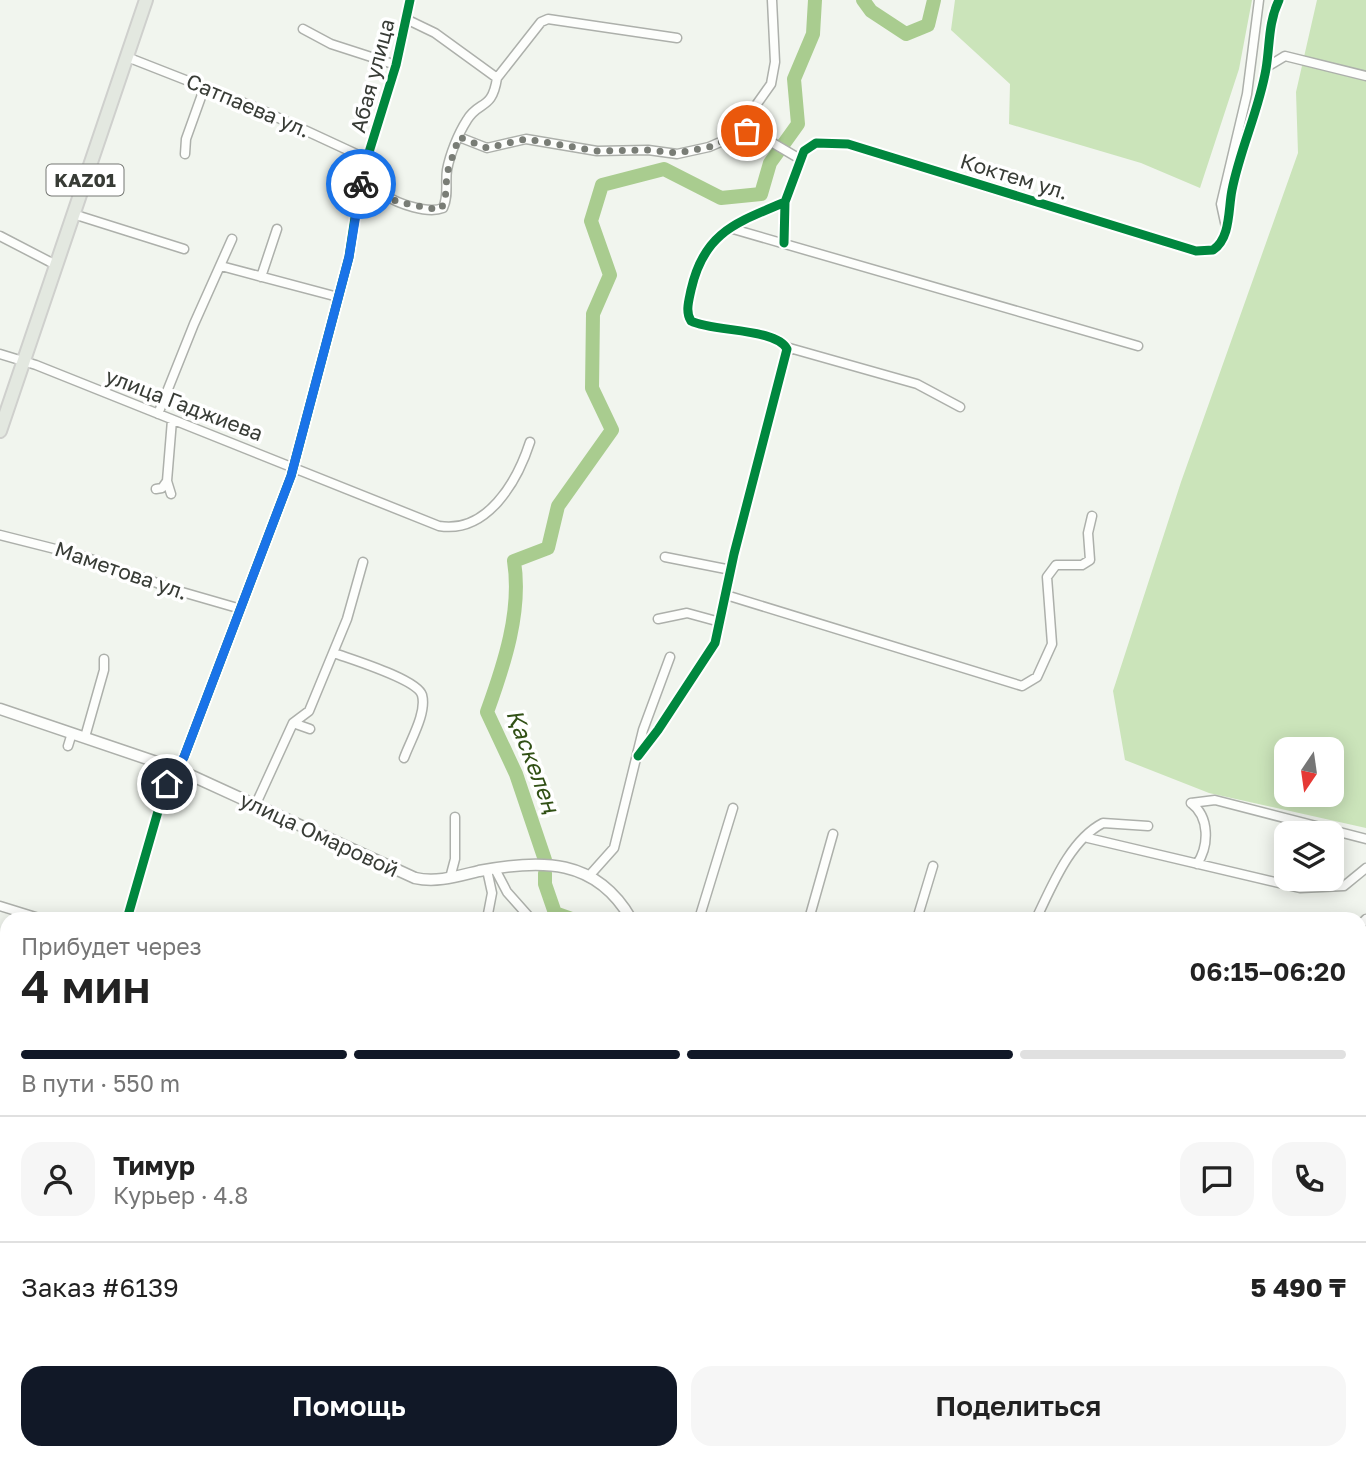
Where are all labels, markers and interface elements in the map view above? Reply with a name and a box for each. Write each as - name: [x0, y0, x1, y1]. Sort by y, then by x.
- street label: Абая улица: [344, 16, 400, 136]
- street label: Сатпаева ул.: [183, 67, 314, 143]
- pin: [717, 101, 777, 161]
- icon: bag: [728, 112, 766, 150]
- street label: Коктем ул.: [957, 147, 1071, 205]
- courier: [326, 149, 396, 219]
- road number: KАZ01: [46, 164, 124, 196]
- icon: bike: [342, 165, 380, 203]
- street label: улица Гаджиева: [102, 362, 267, 446]
- street label: Маметова ул.: [52, 535, 191, 605]
- water label: Қаскелең: [501, 705, 567, 818]
- north arrow: [1274, 737, 1344, 807]
- map controls: [1274, 737, 1344, 891]
- pin: [137, 754, 197, 814]
- icon: home: [148, 765, 186, 803]
- street label: улица Омаровой: [236, 786, 403, 882]
- button: layers: [1274, 821, 1344, 891]
- text: Прибудет через: [21, 932, 202, 960]
- text: 06:15–06:20: [1190, 956, 1346, 987]
- text: 4 мин: [21, 958, 151, 1013]
- text: В пути · 550 m: [21, 1069, 180, 1097]
- button: person: [21, 1142, 95, 1216]
- button: chat: [1180, 1142, 1254, 1216]
- button: phone: [1272, 1142, 1346, 1216]
- text: Тимур: [113, 1150, 195, 1181]
- text: Курьер · 4.8: [113, 1181, 248, 1209]
- text: Заказ #6139: [21, 1272, 179, 1303]
- text: 5 490 ₸: [1251, 1272, 1346, 1303]
- button: Помощь: [21, 1366, 677, 1446]
- button: Поделиться: [691, 1366, 1346, 1446]

